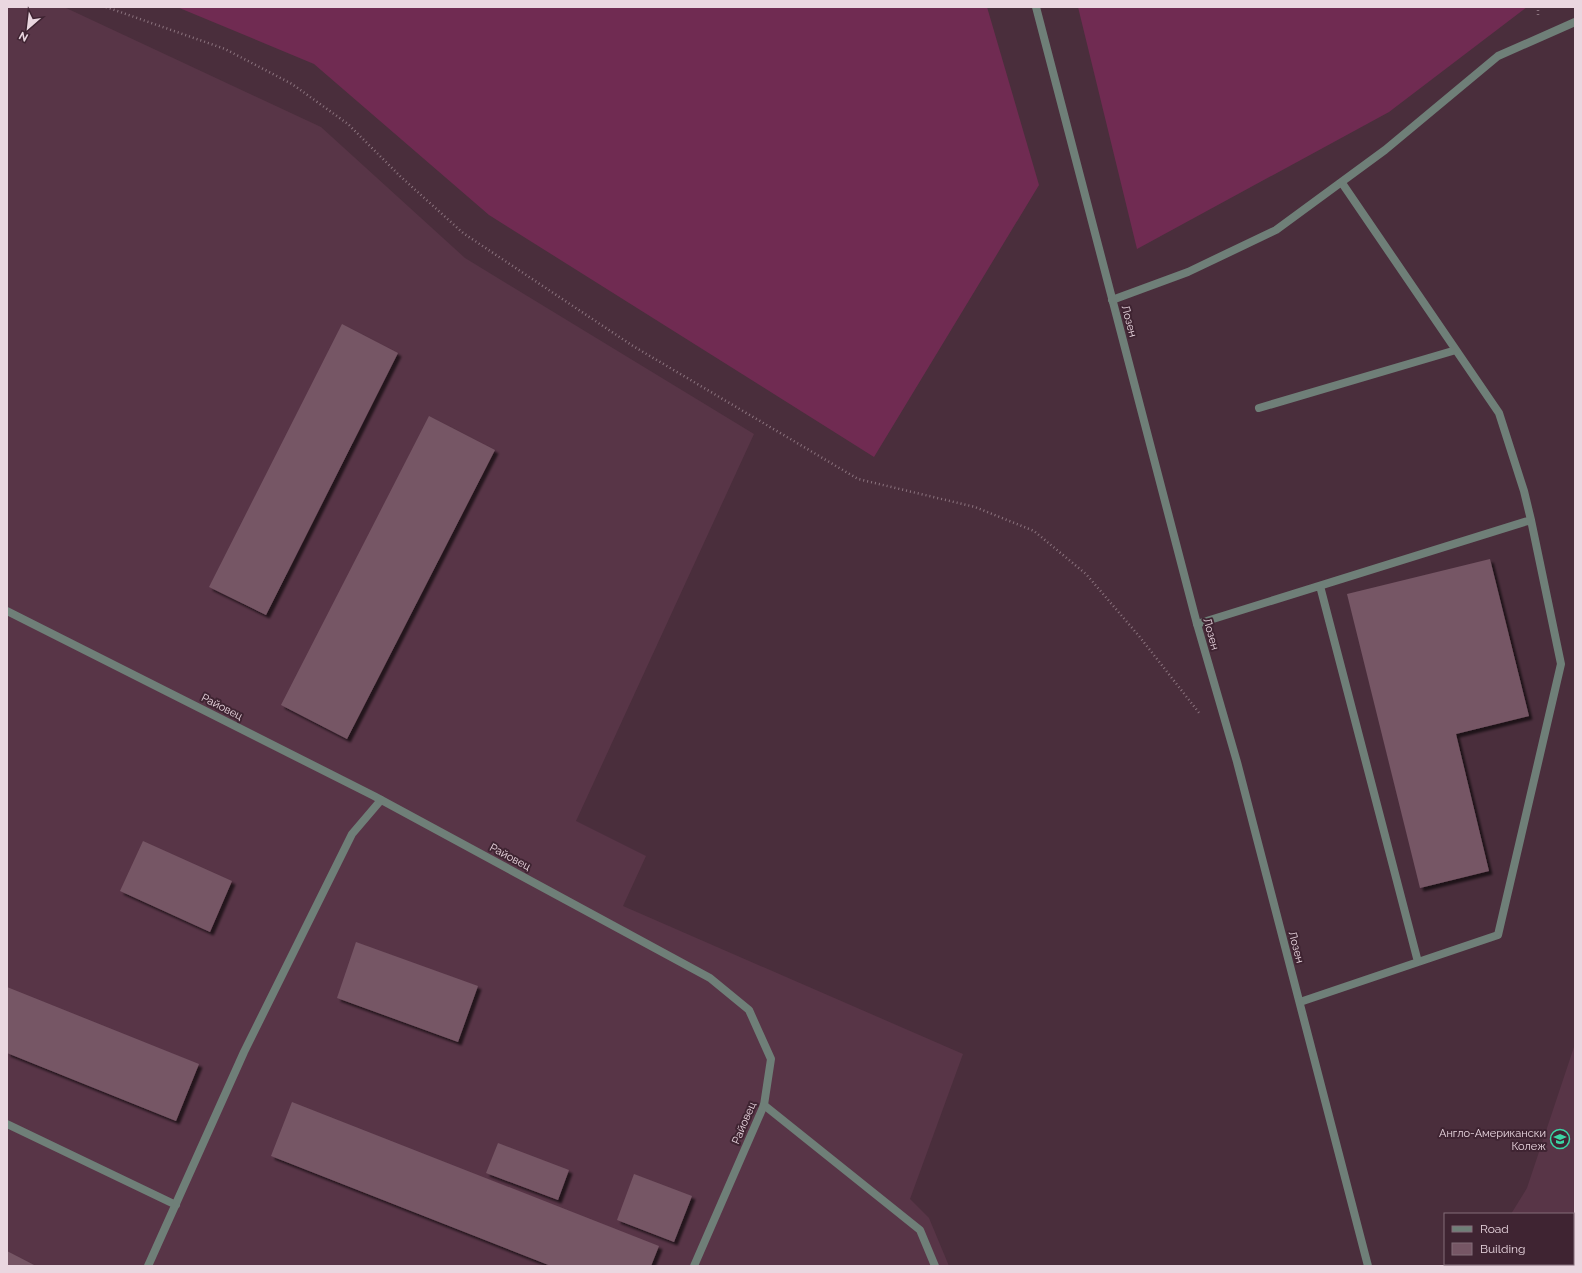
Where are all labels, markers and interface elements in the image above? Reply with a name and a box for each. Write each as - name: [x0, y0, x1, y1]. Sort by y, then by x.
- north arrow: [8, 8, 48, 48]
- text: N: [17, 29, 30, 44]
- street label: Лозен: [1119, 304, 1139, 338]
- street label: Лозен: [1200, 617, 1222, 651]
- street label: Райовец: [199, 691, 245, 723]
- street label: Райовец: [487, 841, 533, 873]
- street label: Лозен: [1286, 930, 1306, 964]
- street label: Райовец: [729, 1099, 759, 1146]
- place label: Англо-Американски Колеж: [1439, 1127, 1546, 1153]
- school or university icon: Англо-Американски Колеж: [1549, 1128, 1571, 1150]
- legend: [1444, 1213, 1574, 1265]
- text: Road: [1480, 1222, 1509, 1236]
- text: Building: [1480, 1242, 1526, 1256]

